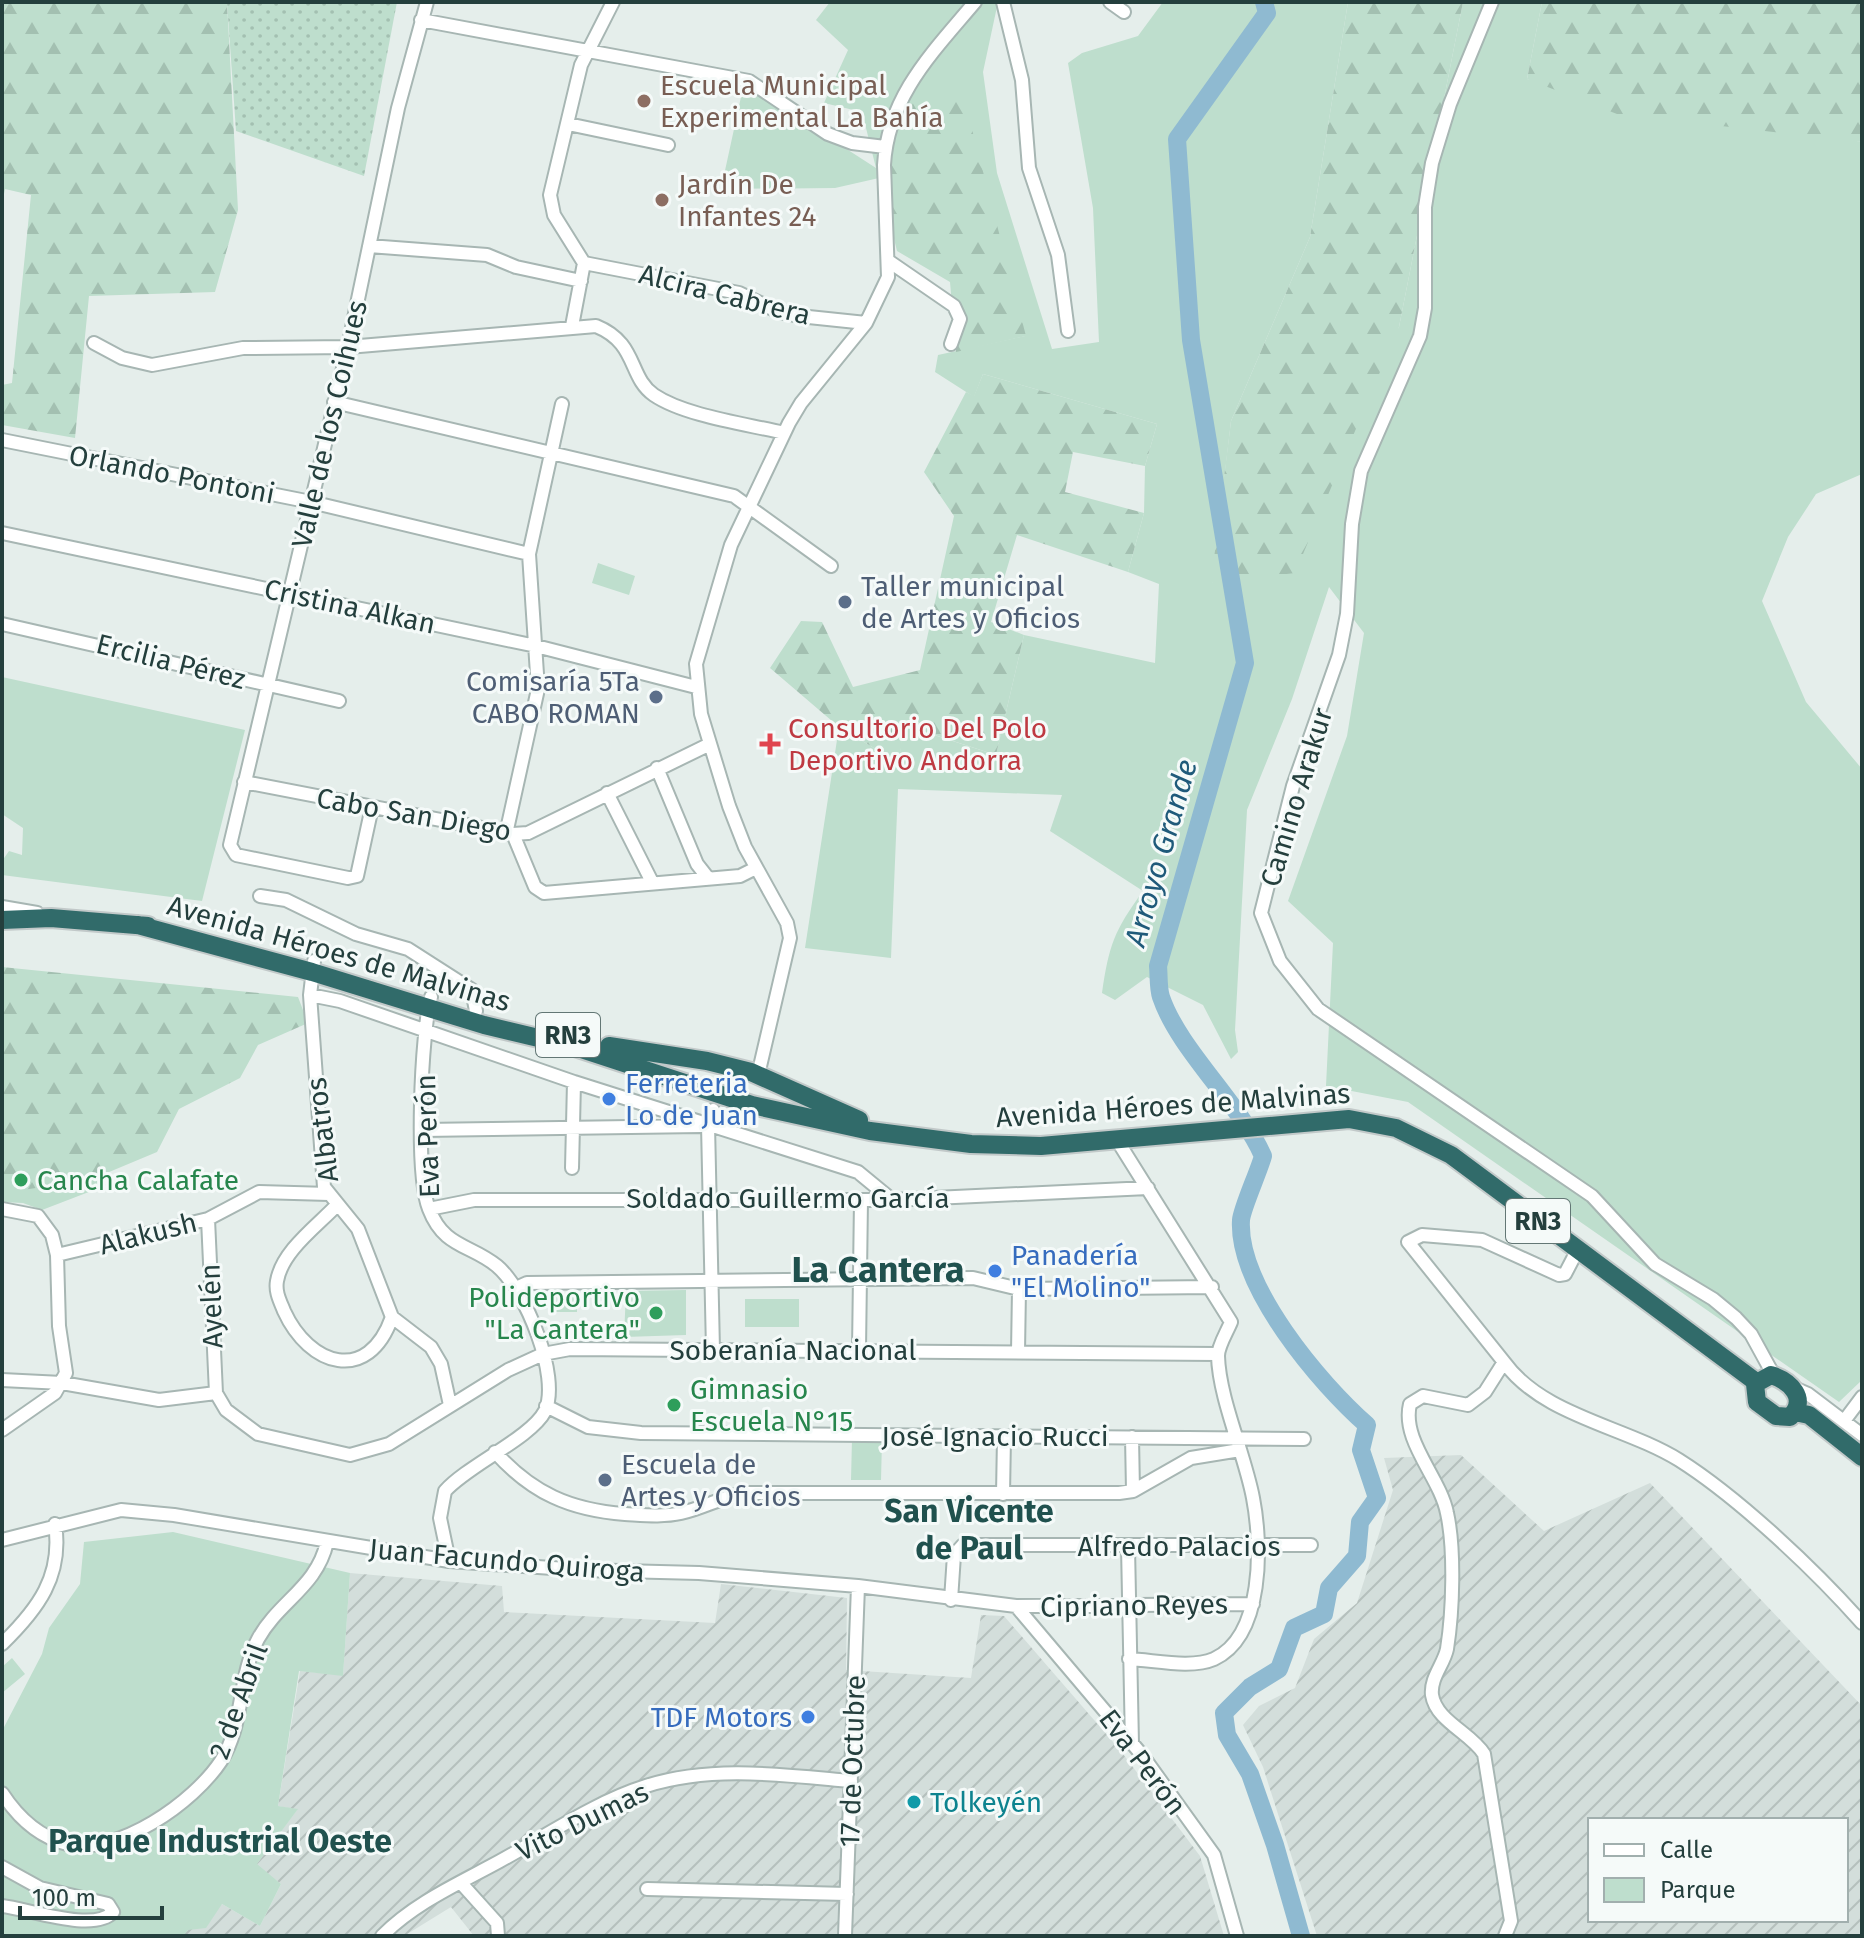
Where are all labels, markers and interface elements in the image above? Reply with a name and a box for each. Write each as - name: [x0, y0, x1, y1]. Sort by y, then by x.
- place label: Escuela Municipal Experimental La Bahía: [660, 69, 943, 134]
- marker: Escuela Municipal Experimental La Bahía: [635, 92, 653, 110]
- place label: Jardín De Infantes 24: [678, 168, 817, 233]
- marker: Jardín De Infantes 24: [653, 191, 671, 209]
- street label: Alcira Cabrera: [636, 257, 814, 332]
- street label: Valle de los Coihues: [285, 297, 374, 551]
- street label: Orlando Pontoni: [66, 438, 278, 511]
- place label: Taller municipal de Artes y Oficios: [861, 570, 1080, 635]
- street label: Cristina Alkan: [261, 572, 438, 641]
- marker: Taller municipal de Artes y Oficios: [836, 593, 854, 611]
- street label: Ercilia Pérez: [93, 627, 249, 696]
- place label: Comisaría 5Ta CABO ROMAN: [466, 665, 640, 730]
- marker: Comisaría 5Ta CABO ROMAN: [647, 688, 665, 706]
- street label: Camino Arakur: [1254, 704, 1339, 890]
- place label: Consultorio Del Polo Deportivo Andorra: [788, 712, 1047, 777]
- marker: Consultorio Del Polo Deportivo Andorra: [759, 733, 781, 755]
- water label: Arroyo Grande: [1117, 755, 1205, 952]
- street label: Cabo San Diego: [314, 781, 514, 848]
- street label: Avenida Héroes de Malvinas: [164, 889, 514, 1018]
- road number: RN3: [536, 1013, 600, 1057]
- place label: Ferreteria Lo de Juan: [625, 1067, 758, 1132]
- street label: Eva Perón: [409, 1074, 446, 1198]
- street label: Albatros: [300, 1076, 345, 1184]
- street label: Avenida Héroes de Malvinas: [995, 1077, 1351, 1134]
- marker: Ferreteria Lo de Juan: [600, 1090, 618, 1108]
- place label: Cancha Calafate: [37, 1164, 239, 1197]
- marker: Cancha Calafate: [12, 1171, 30, 1189]
- street label: Soldado Guillermo García: [626, 1182, 950, 1215]
- road number: RN3: [1506, 1199, 1570, 1243]
- street label: Alakush: [96, 1205, 200, 1262]
- place label: Panadería "El Molino": [1011, 1239, 1150, 1304]
- district label: La Cantera: [791, 1248, 965, 1292]
- marker: Panadería "El Molino": [986, 1262, 1004, 1280]
- street label: Ayelén: [194, 1263, 229, 1349]
- place label: Polideportivo "La Cantera": [468, 1281, 640, 1346]
- marker: Polideportivo "La Cantera": [647, 1304, 665, 1322]
- street label: Soberanía Nacional: [669, 1334, 917, 1367]
- place label: Gimnasio Escuela N°15: [690, 1373, 853, 1438]
- marker: Gimnasio Escuela N°15: [665, 1396, 683, 1414]
- street label: José Ignacio Rucci: [881, 1420, 1109, 1453]
- place label: Escuela de Artes y Oficios: [621, 1448, 801, 1513]
- marker: Escuela de Artes y Oficios: [596, 1471, 614, 1489]
- district label: San Vicente de Paul: [884, 1492, 1054, 1567]
- street label: Alfredo Palacios: [1077, 1530, 1281, 1563]
- street label: Juan Facundo Quiroga: [368, 1532, 646, 1589]
- street label: Cipriano Reyes: [1040, 1587, 1228, 1624]
- street label: 2 de Abril: [202, 1639, 275, 1763]
- street label: 17 de Octubre: [833, 1674, 872, 1848]
- place label: TDF Motors: [651, 1701, 792, 1734]
- street label: Eva Perón: [1092, 1703, 1193, 1822]
- marker: TDF Motors: [799, 1708, 817, 1726]
- street label: Vito Dumas: [511, 1775, 654, 1868]
- place label: Tolkeyén: [930, 1786, 1042, 1819]
- marker: Tolkeyén: [905, 1793, 923, 1811]
- legend: [1588, 1818, 1848, 1922]
- district label: Parque Industrial Oeste: [48, 1822, 392, 1860]
- text: Calle: [1660, 1836, 1713, 1864]
- scale bar: [20, 1870, 162, 1920]
- text: Parque: [1660, 1876, 1736, 1904]
- text: 100 m: [32, 1884, 96, 1912]

